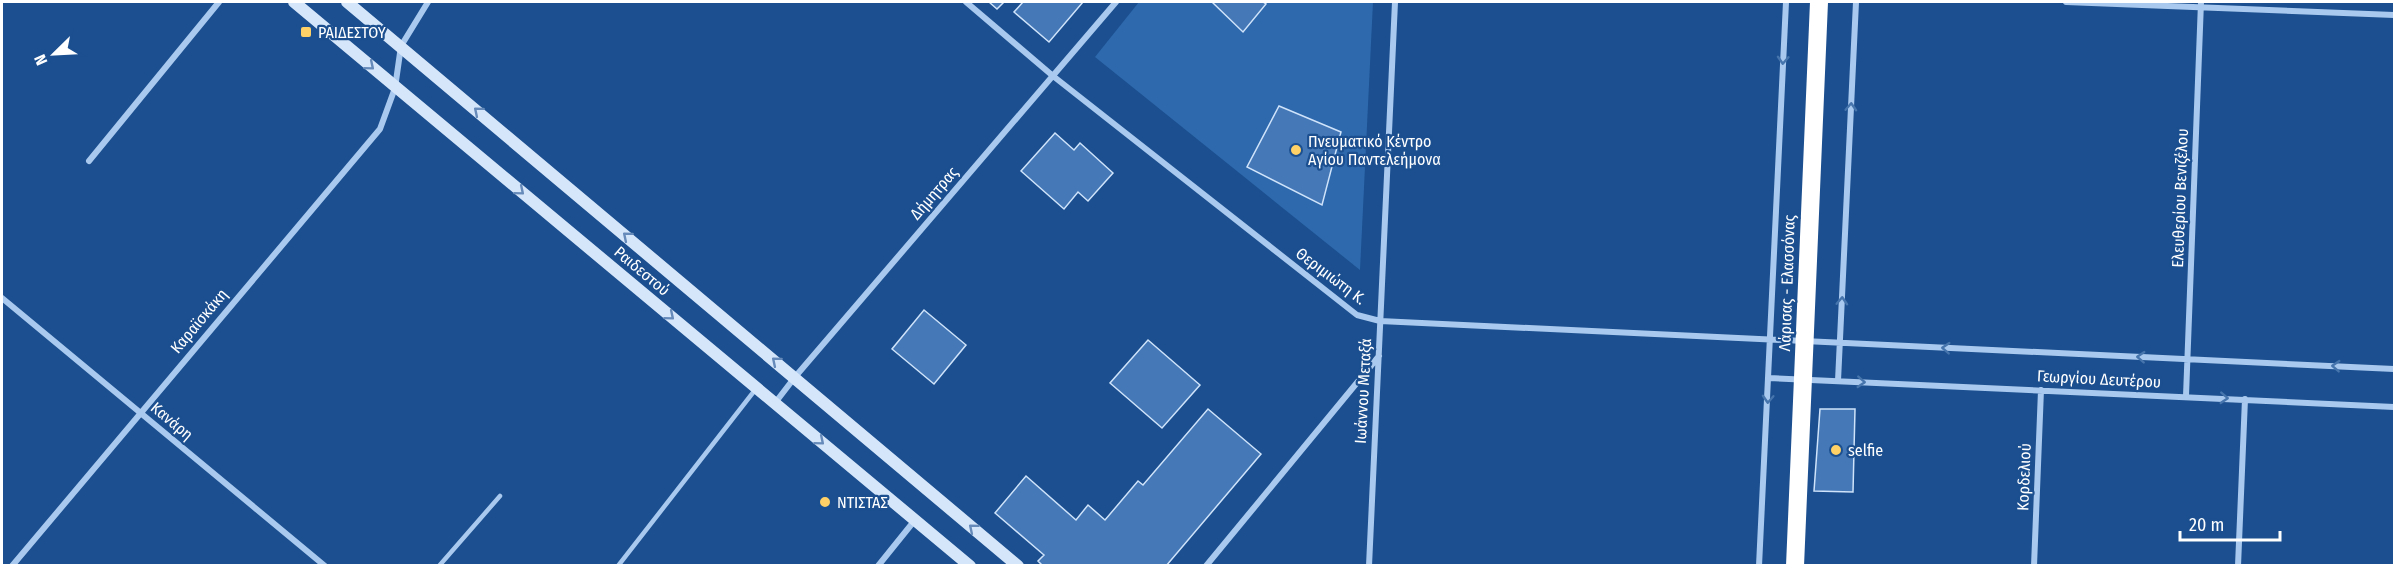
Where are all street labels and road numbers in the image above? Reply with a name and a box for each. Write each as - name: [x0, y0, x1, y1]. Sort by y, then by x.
- street label: Ελευθερίου Βενιζέλου: [2168, 128, 2192, 268]
- street label: Δήμητρας: [906, 163, 962, 223]
- street label: Λάρισας - Ελασσόνας: [1775, 214, 1799, 352]
- street label: Ραιδεστού: [610, 242, 674, 300]
- street label: Θεριμιώτη Κ.: [1292, 243, 1370, 309]
- street label: Καραϊσκάκη: [167, 285, 231, 357]
- street label: Ιωάννου Μεταξά: [1351, 338, 1375, 444]
- street label: Γεωργίου Δευτέρου: [2036, 366, 2162, 392]
- street label: Κανάρη: [147, 398, 197, 444]
- street label: Κορδελιού: [2013, 443, 2035, 511]

